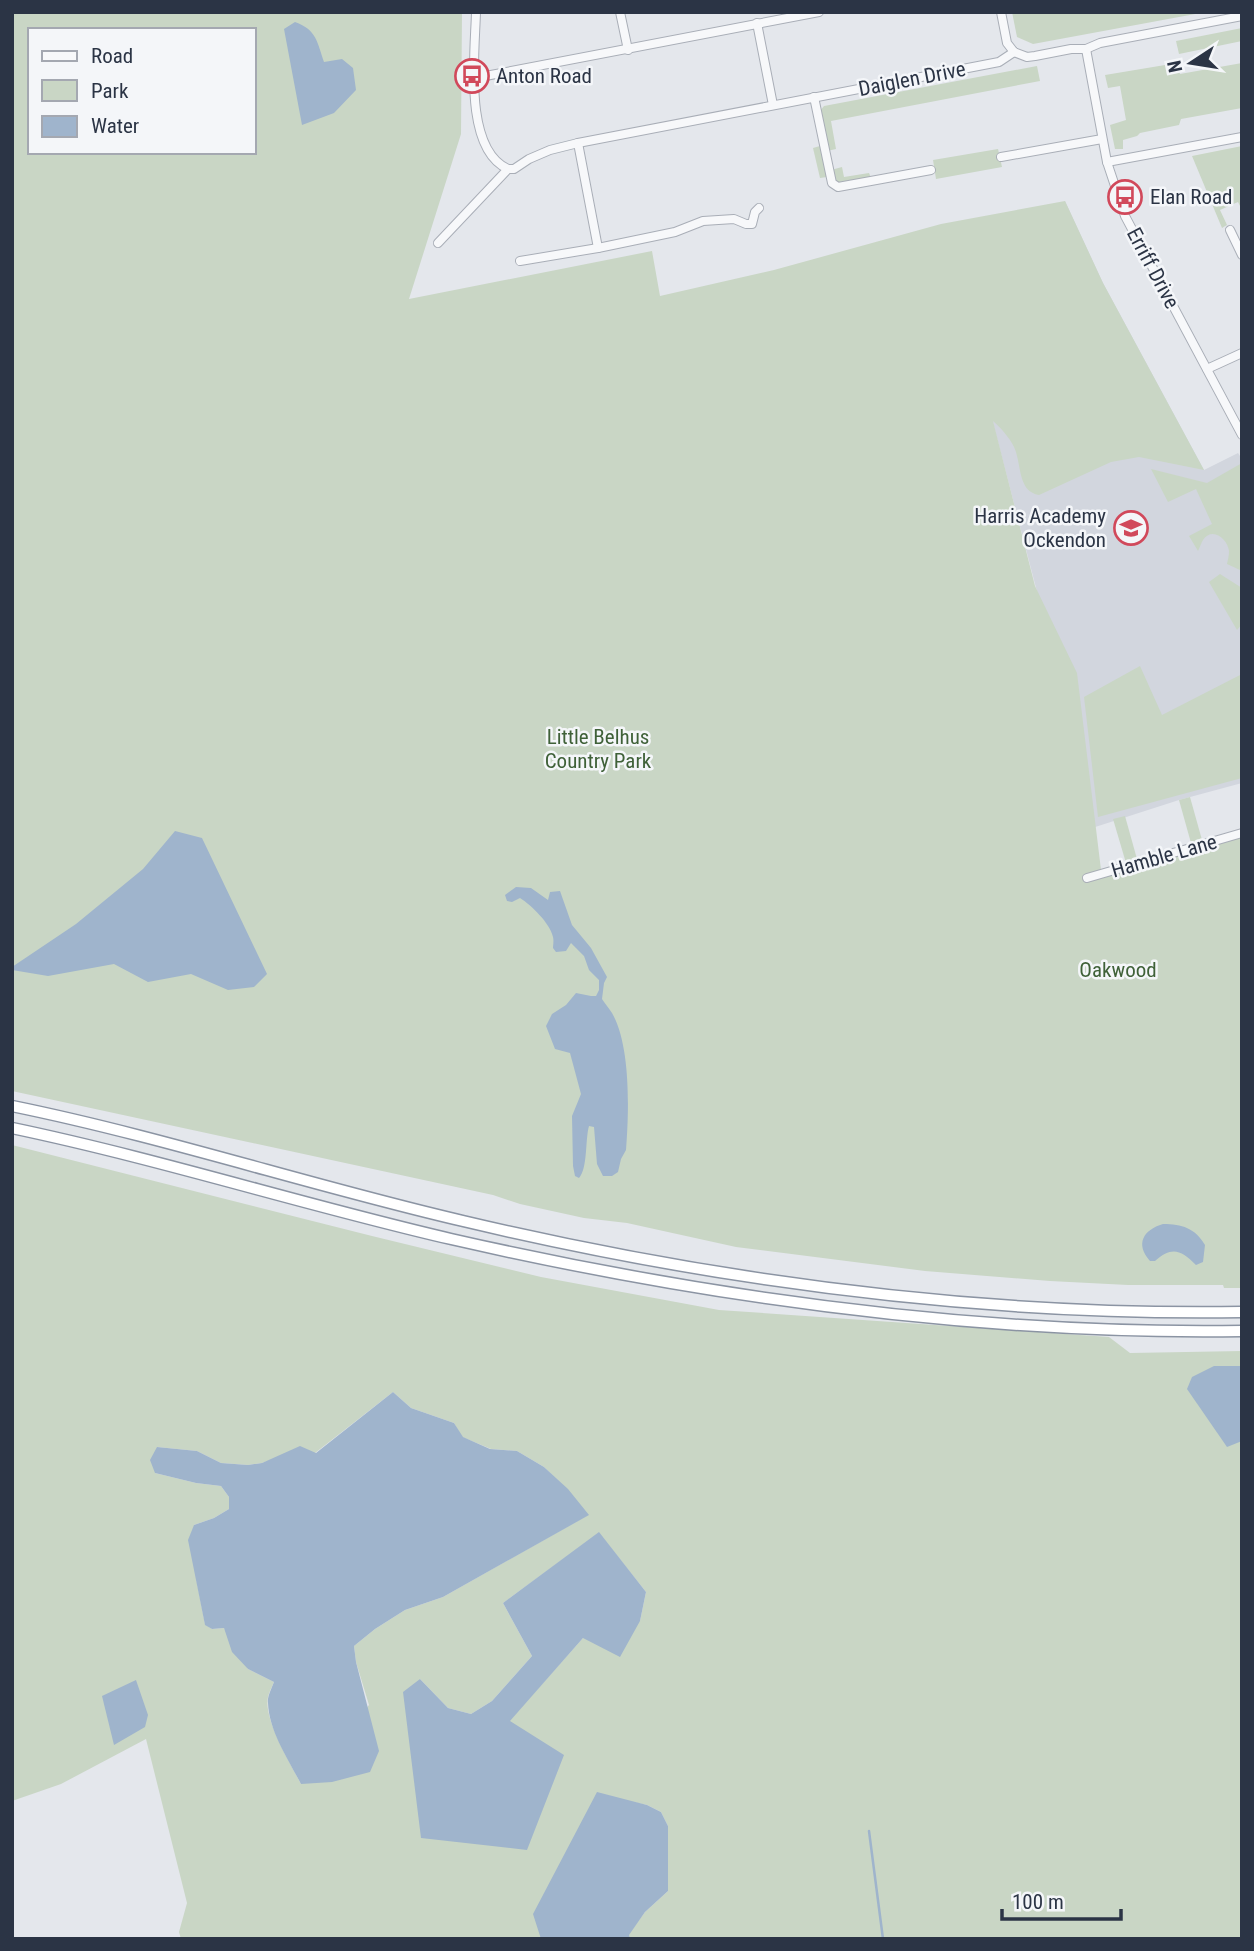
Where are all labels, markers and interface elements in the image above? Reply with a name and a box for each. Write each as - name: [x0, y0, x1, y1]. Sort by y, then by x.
- legend: [28, 28, 256, 154]
- north arrow: [1156, 28, 1226, 98]
- text: Road: [91, 44, 133, 68]
- bus stop icon: Anton Road: [453, 57, 491, 95]
- street label: Daiglen Drive: [856, 57, 968, 101]
- text: N: [1162, 58, 1187, 75]
- place label: Anton Road: [496, 64, 592, 88]
- text: Park: [91, 79, 129, 103]
- text: Water: [91, 114, 139, 138]
- bus stop icon: Elan Road: [1106, 178, 1144, 216]
- place label: Elan Road: [1150, 185, 1232, 209]
- street label: Erriff Drive: [1122, 223, 1184, 313]
- place label: Harris Academy Ockendon: [974, 504, 1106, 552]
- school or university icon: Harris Academy Ockendon: [1112, 509, 1150, 547]
- park label: Little Belhus Country Park: [545, 725, 652, 773]
- street label: Hamble Lane: [1108, 829, 1220, 883]
- park label: Oakwood: [1079, 958, 1157, 982]
- scale bar: [1002, 1878, 1121, 1922]
- text: 100 m: [1012, 1890, 1064, 1914]

